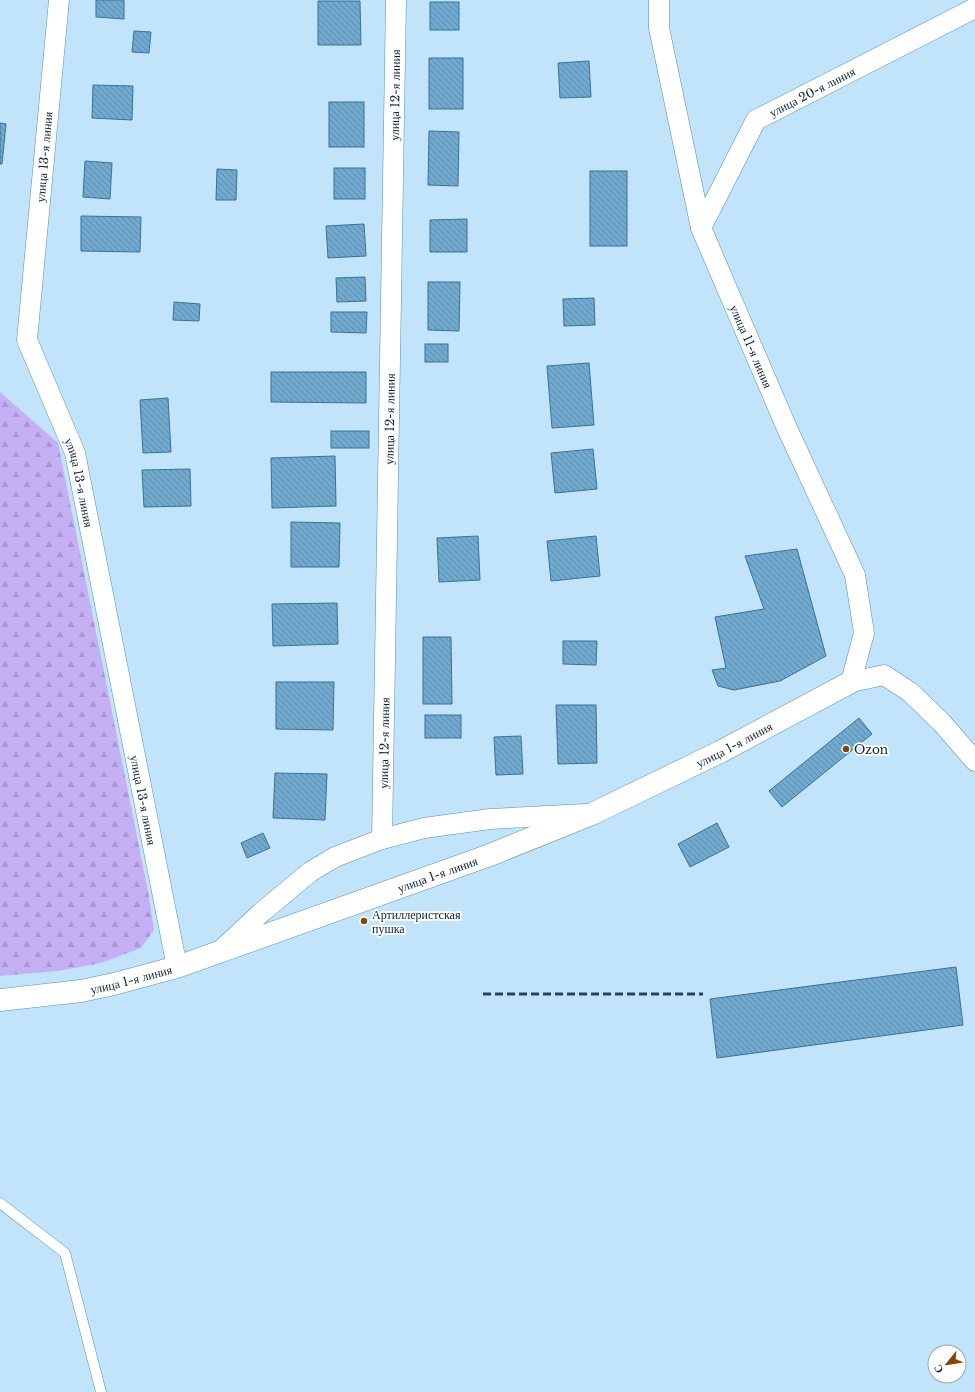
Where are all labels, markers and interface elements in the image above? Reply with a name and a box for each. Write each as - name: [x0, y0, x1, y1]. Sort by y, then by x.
- street label: улица 12-я линия: [386, 49, 403, 141]
- street label: улица 20-я линия: [766, 63, 858, 120]
- street label: улица 13-я линия: [33, 110, 55, 203]
- street label: улица 11-я линия: [727, 302, 776, 391]
- street label: улица 12-я линия: [381, 373, 397, 465]
- street label: улица 13-я линия: [62, 435, 97, 529]
- street label: улица 12-я линия: [375, 697, 392, 789]
- street label: улица 1-я линия: [693, 718, 775, 770]
- place label: Ozon: [854, 742, 888, 757]
- marker: Ozon: [841, 744, 851, 754]
- street label: улица 13-я линия: [128, 754, 160, 847]
- street label: улица 1-я линия: [395, 853, 480, 895]
- place label: Артиллеристская пушка: [372, 907, 461, 936]
- marker: Артиллеристская пушка: [359, 916, 369, 926]
- street label: улица 1-я линия: [89, 961, 174, 996]
- north arrow: [927, 1344, 967, 1384]
- text: С: [930, 1362, 946, 1376]

